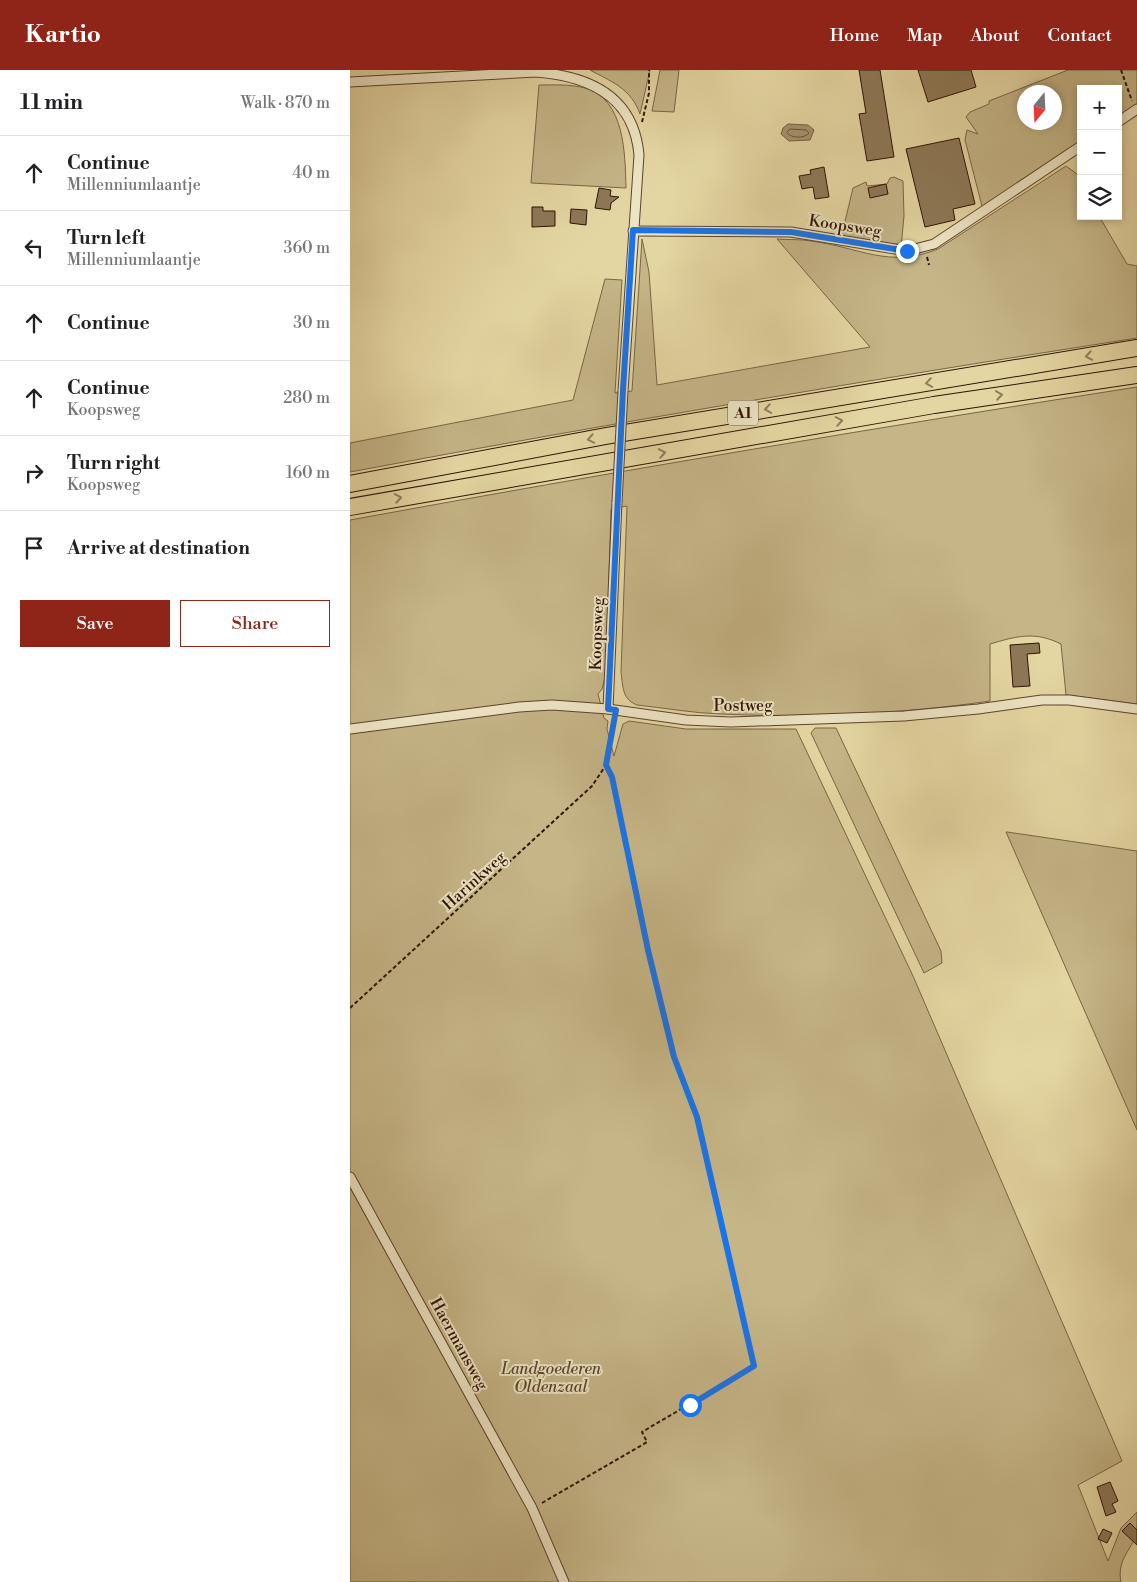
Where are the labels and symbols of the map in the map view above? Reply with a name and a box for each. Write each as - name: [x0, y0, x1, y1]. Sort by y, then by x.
- north arrow: [1017, 85, 1062, 130]
- street label: Koopsweg: [807, 210, 883, 242]
- route end: [896, 240, 919, 263]
- one-way arrow: [1085, 351, 1093, 361]
- one-way arrow: [924, 378, 933, 388]
- one-way arrow: [996, 390, 1004, 401]
- road number: A1: [728, 400, 758, 426]
- one-way arrow: [764, 404, 773, 414]
- one-way arrow: [835, 417, 843, 427]
- one-way arrow: [586, 433, 595, 443]
- one-way arrow: [657, 448, 666, 458]
- one-way arrow: [394, 493, 402, 503]
- street label: Koopsweg: [586, 596, 608, 671]
- street label: Postweg: [714, 696, 773, 716]
- street label: Harinkweg: [438, 847, 510, 915]
- street label: Haermansweg: [425, 1294, 493, 1394]
- park label: Landgoederen Oldenzaal: [500, 1359, 602, 1397]
- route start: [679, 1394, 702, 1417]

